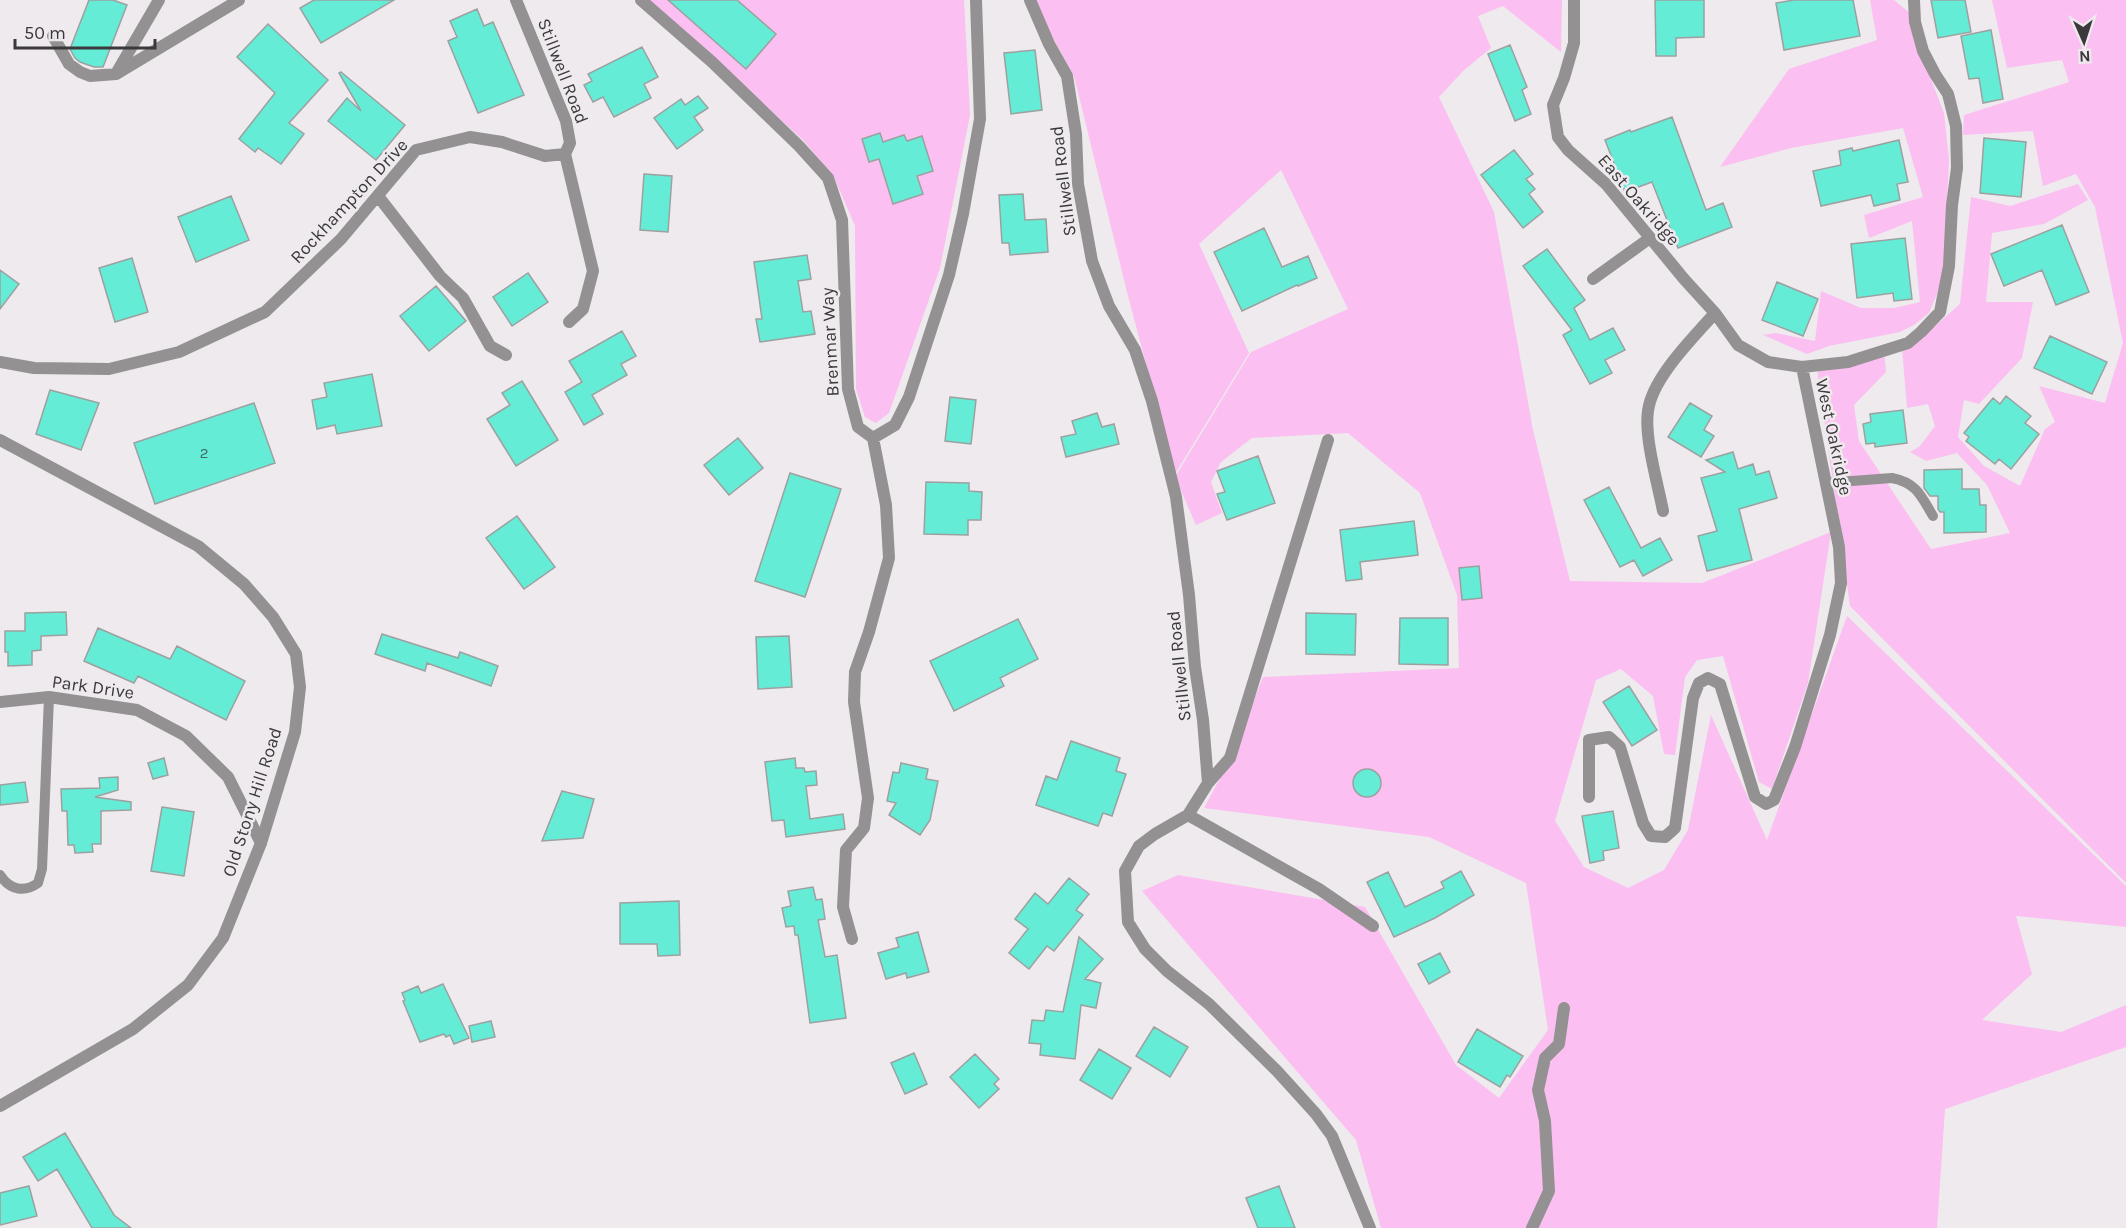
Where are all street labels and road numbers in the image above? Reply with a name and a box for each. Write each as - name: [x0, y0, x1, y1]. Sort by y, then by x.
- street label: Stillwell Road: [533, 15, 593, 127]
- street label: Stillwell Road: [1045, 124, 1081, 238]
- street label: Rockhampton Drive: [286, 134, 412, 268]
- street label: East Oakridge: [1593, 150, 1685, 250]
- street label: Brenmar Way: [816, 286, 844, 397]
- street label: West Oakridge: [1811, 377, 1857, 497]
- street label: Stillwell Road: [1162, 610, 1196, 722]
- street label: Park Drive: [50, 670, 136, 704]
- street label: Old Stony Hill Road: [217, 725, 287, 879]

